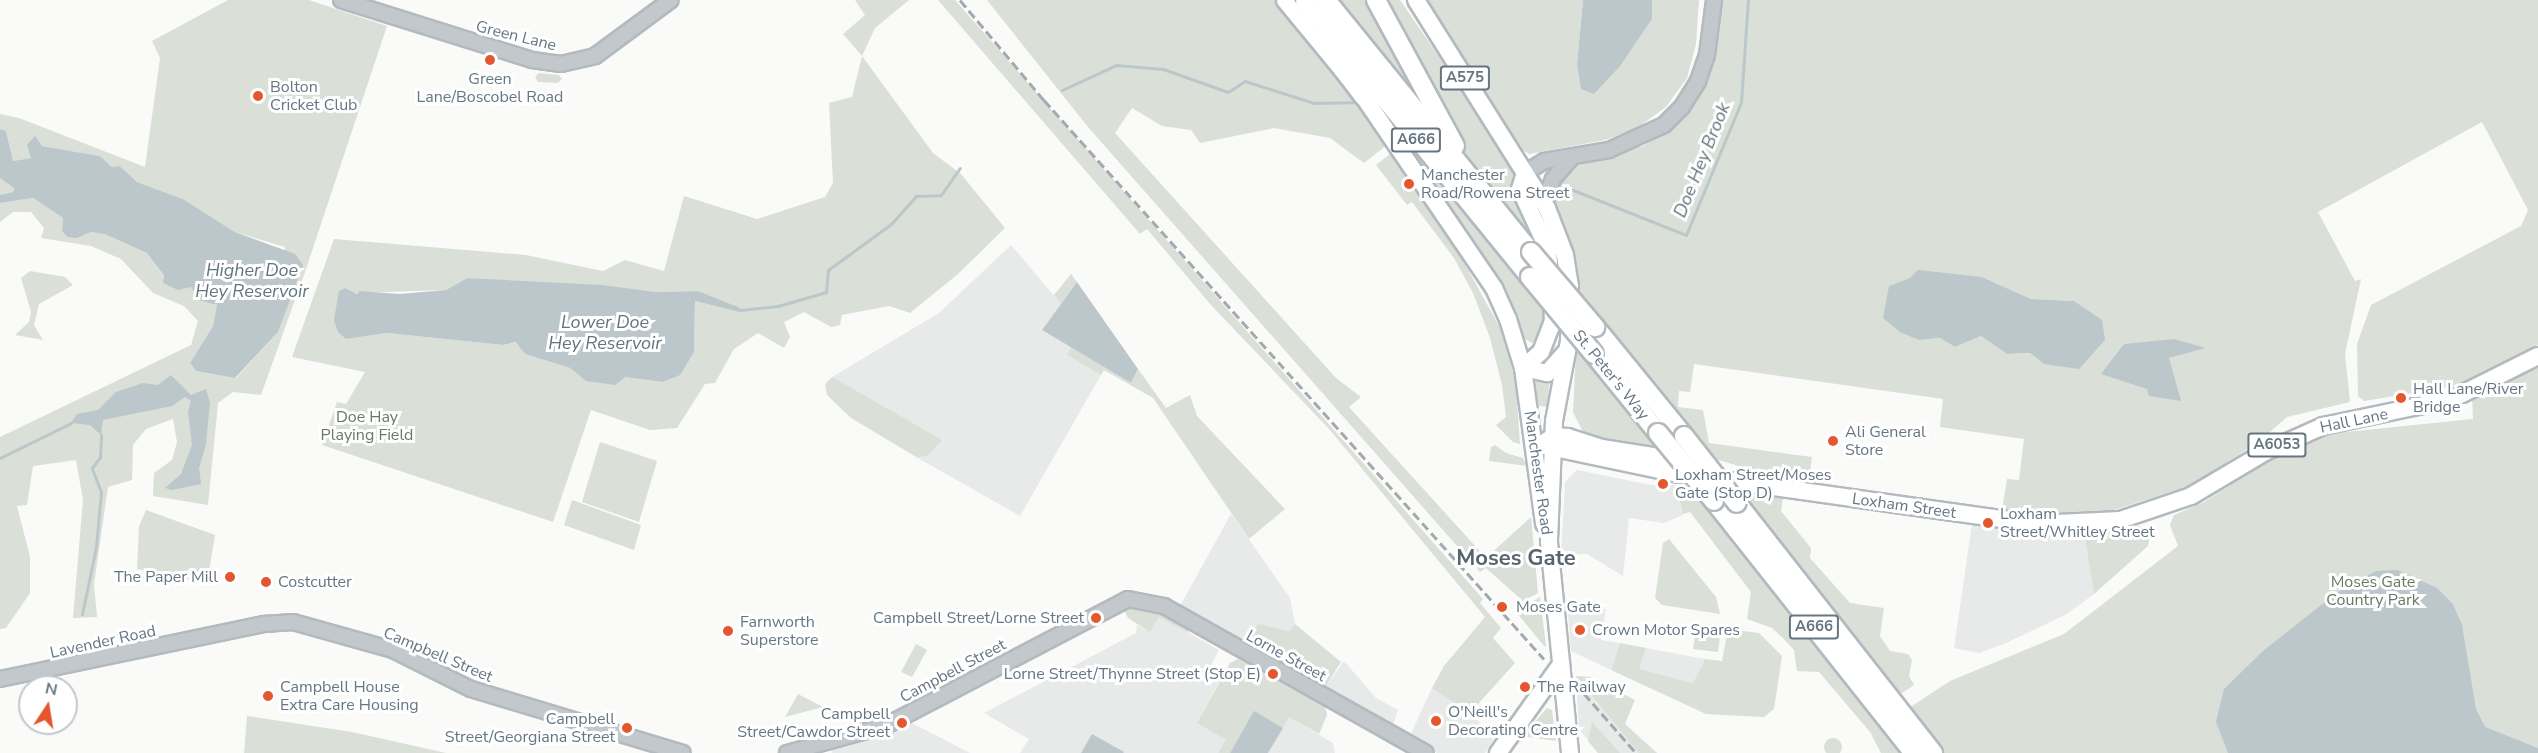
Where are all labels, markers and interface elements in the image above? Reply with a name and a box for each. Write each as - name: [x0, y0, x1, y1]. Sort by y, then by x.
- street label: Green Lane: [474, 17, 558, 55]
- marker: Green Lane/Boscobel Road: [483, 53, 497, 67]
- road number: A575: [1440, 66, 1490, 90]
- place label: Green Lane/Boscobel Road: [417, 69, 563, 107]
- place label: Bolton Cricket Club: [270, 77, 357, 115]
- marker: Bolton Cricket Club: [251, 89, 265, 103]
- water label: Doe Hey Brook: [1669, 99, 1735, 221]
- road number: A666: [1390, 128, 1442, 152]
- place label: Manchester Road/Rowena Street: [1421, 165, 1569, 203]
- marker: Manchester Road/Rowena Street: [1402, 177, 1416, 191]
- water label: Higher Doe Hey Reservoir: [195, 260, 309, 302]
- water label: Lower Doe Hey Reservoir: [548, 312, 662, 354]
- street label: St. Peter's Way: [1569, 326, 1653, 424]
- place label: Hall Lane/River Bridge: [2413, 379, 2523, 417]
- marker: Hall Lane/River Bridge: [2394, 391, 2408, 405]
- street label: Hall Lane: [2318, 404, 2390, 438]
- park label: Doe Hay Playing Field: [321, 407, 413, 445]
- street label: Manchester Road: [1520, 410, 1556, 536]
- place label: Ali General Store: [1845, 422, 1926, 460]
- road number: A6053: [2247, 433, 2307, 457]
- marker: Ali General Store: [1826, 434, 1840, 448]
- place label: Loxham Street/Moses Gate (Stop D): [1675, 465, 1832, 503]
- marker: Loxham Street/Moses Gate (Stop D): [1656, 477, 1670, 491]
- street label: Loxham Street: [1851, 489, 1957, 523]
- place label: Loxham Street/Whitley Street: [2000, 504, 2155, 542]
- marker: Loxham Street/Whitley Street: [1981, 516, 1995, 530]
- district label: Moses Gate: [1456, 546, 1576, 572]
- place label: The Paper Mill: [114, 567, 218, 587]
- marker: The Paper Mill: [223, 570, 237, 584]
- place label: Costcutter: [278, 572, 352, 592]
- park label: Moses Gate Country Park: [2326, 572, 2420, 610]
- marker: Costcutter: [259, 575, 273, 589]
- place label: Moses Gate: [1516, 597, 1601, 617]
- marker: Moses Gate: [1493, 598, 1511, 616]
- place label: Campbell Street/Lorne Street: [873, 608, 1084, 628]
- marker: Campbell Street/Lorne Street: [1089, 611, 1103, 625]
- place label: Farnworth Superstore: [740, 612, 818, 650]
- road number: A666: [1788, 615, 1840, 639]
- place label: Crown Motor Spares: [1592, 620, 1740, 640]
- street label: Lavender Road: [48, 621, 158, 663]
- street label: Campbell Street: [380, 623, 496, 687]
- marker: Crown Motor Spares: [1573, 623, 1587, 637]
- marker: Farnworth Superstore: [721, 624, 735, 638]
- street label: Lorne Street: [1243, 626, 1329, 686]
- street label: Campbell Street: [897, 635, 1009, 707]
- place label: Lorne Street/Thynne Street (Stop E): [1004, 664, 1261, 684]
- marker: Lorne Street/Thynne Street (Stop E): [1266, 667, 1280, 681]
- north arrow: [18, 675, 78, 735]
- text: N: [43, 677, 59, 701]
- place label: Campbell House Extra Care Housing: [280, 677, 419, 715]
- place label: The Railway: [1537, 677, 1626, 697]
- marker: The Railway: [1518, 680, 1532, 694]
- marker: Campbell House Extra Care Housing: [261, 689, 275, 703]
- place label: O'Neill's Decorating Centre: [1448, 702, 1578, 740]
- place label: Campbell Street/Cawdor Street: [737, 704, 890, 742]
- place label: Campbell Street/Georgiana Street: [445, 709, 615, 747]
- marker: O'Neill's Decorating Centre: [1429, 714, 1443, 728]
- marker: Campbell Street/Cawdor Street: [895, 716, 909, 730]
- marker: Campbell Street/Georgiana Street: [620, 721, 634, 735]

